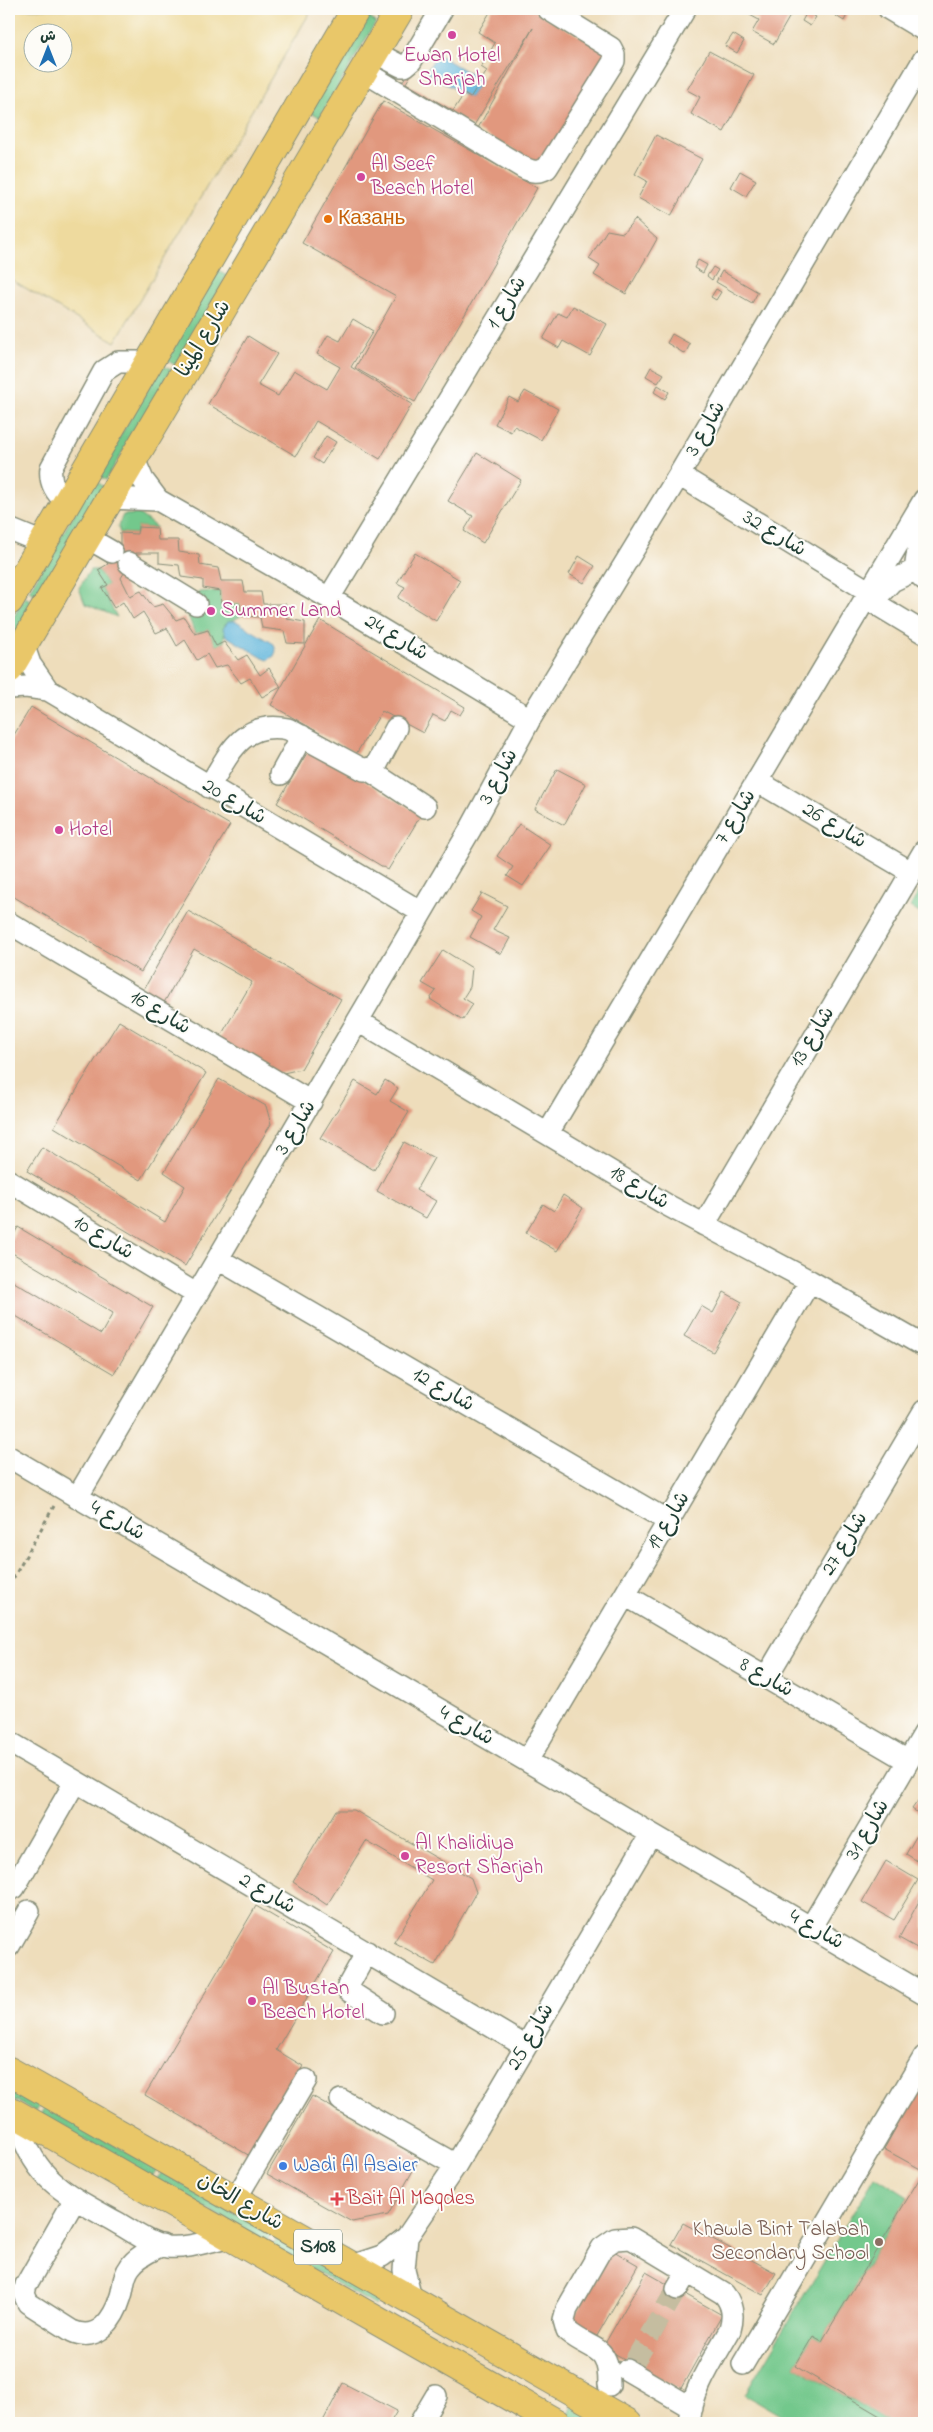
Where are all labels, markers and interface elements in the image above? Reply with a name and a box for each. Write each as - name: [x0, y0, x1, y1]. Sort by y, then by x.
- north arrow: [22, 22, 72, 72]
- text: ش: [40, 26, 56, 47]
- marker: Ewan Hotel Sharjah: [446, 29, 458, 41]
- place label: Ewan Hotel Sharjah: [404, 41, 500, 95]
- place label: Al Seef Beach Hotel: [370, 150, 474, 204]
- marker: Al Seef Beach Hotel: [355, 171, 367, 183]
- place label: Казань: [338, 204, 406, 234]
- marker: Казань: [322, 213, 334, 225]
- street label: شارع 1: [479, 271, 535, 335]
- street label: شارع المينا: [169, 295, 239, 383]
- street label: شارع 3: [678, 396, 734, 462]
- street label: شارع 32: [736, 503, 812, 565]
- place label: Summer Land: [221, 596, 342, 626]
- marker: Summer Land: [205, 605, 217, 617]
- street label: شارع 24: [358, 607, 434, 669]
- street label: شارع 3: [472, 744, 526, 810]
- street label: شارع 20: [196, 771, 272, 833]
- street label: شارع 7: [708, 784, 764, 850]
- street label: شارع 26: [796, 795, 872, 857]
- place label: Hotel: [69, 815, 112, 845]
- marker: Hotel: [53, 824, 65, 836]
- street label: شارع 16: [124, 983, 196, 1043]
- street label: شارع 13: [783, 1001, 843, 1073]
- street label: شارع 3: [268, 1095, 324, 1161]
- street label: شارع 18: [603, 1158, 675, 1218]
- street label: شارع 10: [67, 1208, 139, 1268]
- street label: شارع 12: [406, 1360, 480, 1420]
- street label: شارع 19: [640, 1486, 698, 1556]
- street label: شارع 4: [84, 1493, 150, 1549]
- street label: شارع 27: [814, 1506, 876, 1582]
- street label: شارع 8: [733, 1650, 799, 1706]
- street label: شارع 4: [433, 1698, 499, 1754]
- street label: شارع 31: [838, 1794, 898, 1866]
- place label: Al Khalidiya Resort Sharjah: [415, 1829, 543, 1883]
- marker: Al Khalidiya Resort Sharjah: [399, 1850, 411, 1862]
- street label: شارع 2: [233, 1866, 301, 1922]
- street label: شارع 4: [783, 1902, 849, 1958]
- place label: Al Bustan Beach Hotel: [261, 1974, 365, 2028]
- marker: Al Bustan Beach Hotel: [246, 1995, 258, 2007]
- street label: شارع 25: [500, 1998, 562, 2076]
- place label: Wadi Al Asaier: [293, 2151, 418, 2181]
- marker: Wadi Al Asaier: [277, 2160, 289, 2172]
- street label: شارع الخان: [192, 2165, 288, 2239]
- place label: Bait Al Maqdes: [346, 2184, 475, 2214]
- marker: Bait Al Maqdes: [331, 2193, 343, 2205]
- place label: Khawla Bint Talabah Secondary School: [693, 2215, 869, 2271]
- road number: S108: [294, 2230, 342, 2264]
- marker: Khawla Bint Talabah Secondary School: [873, 2236, 885, 2248]

